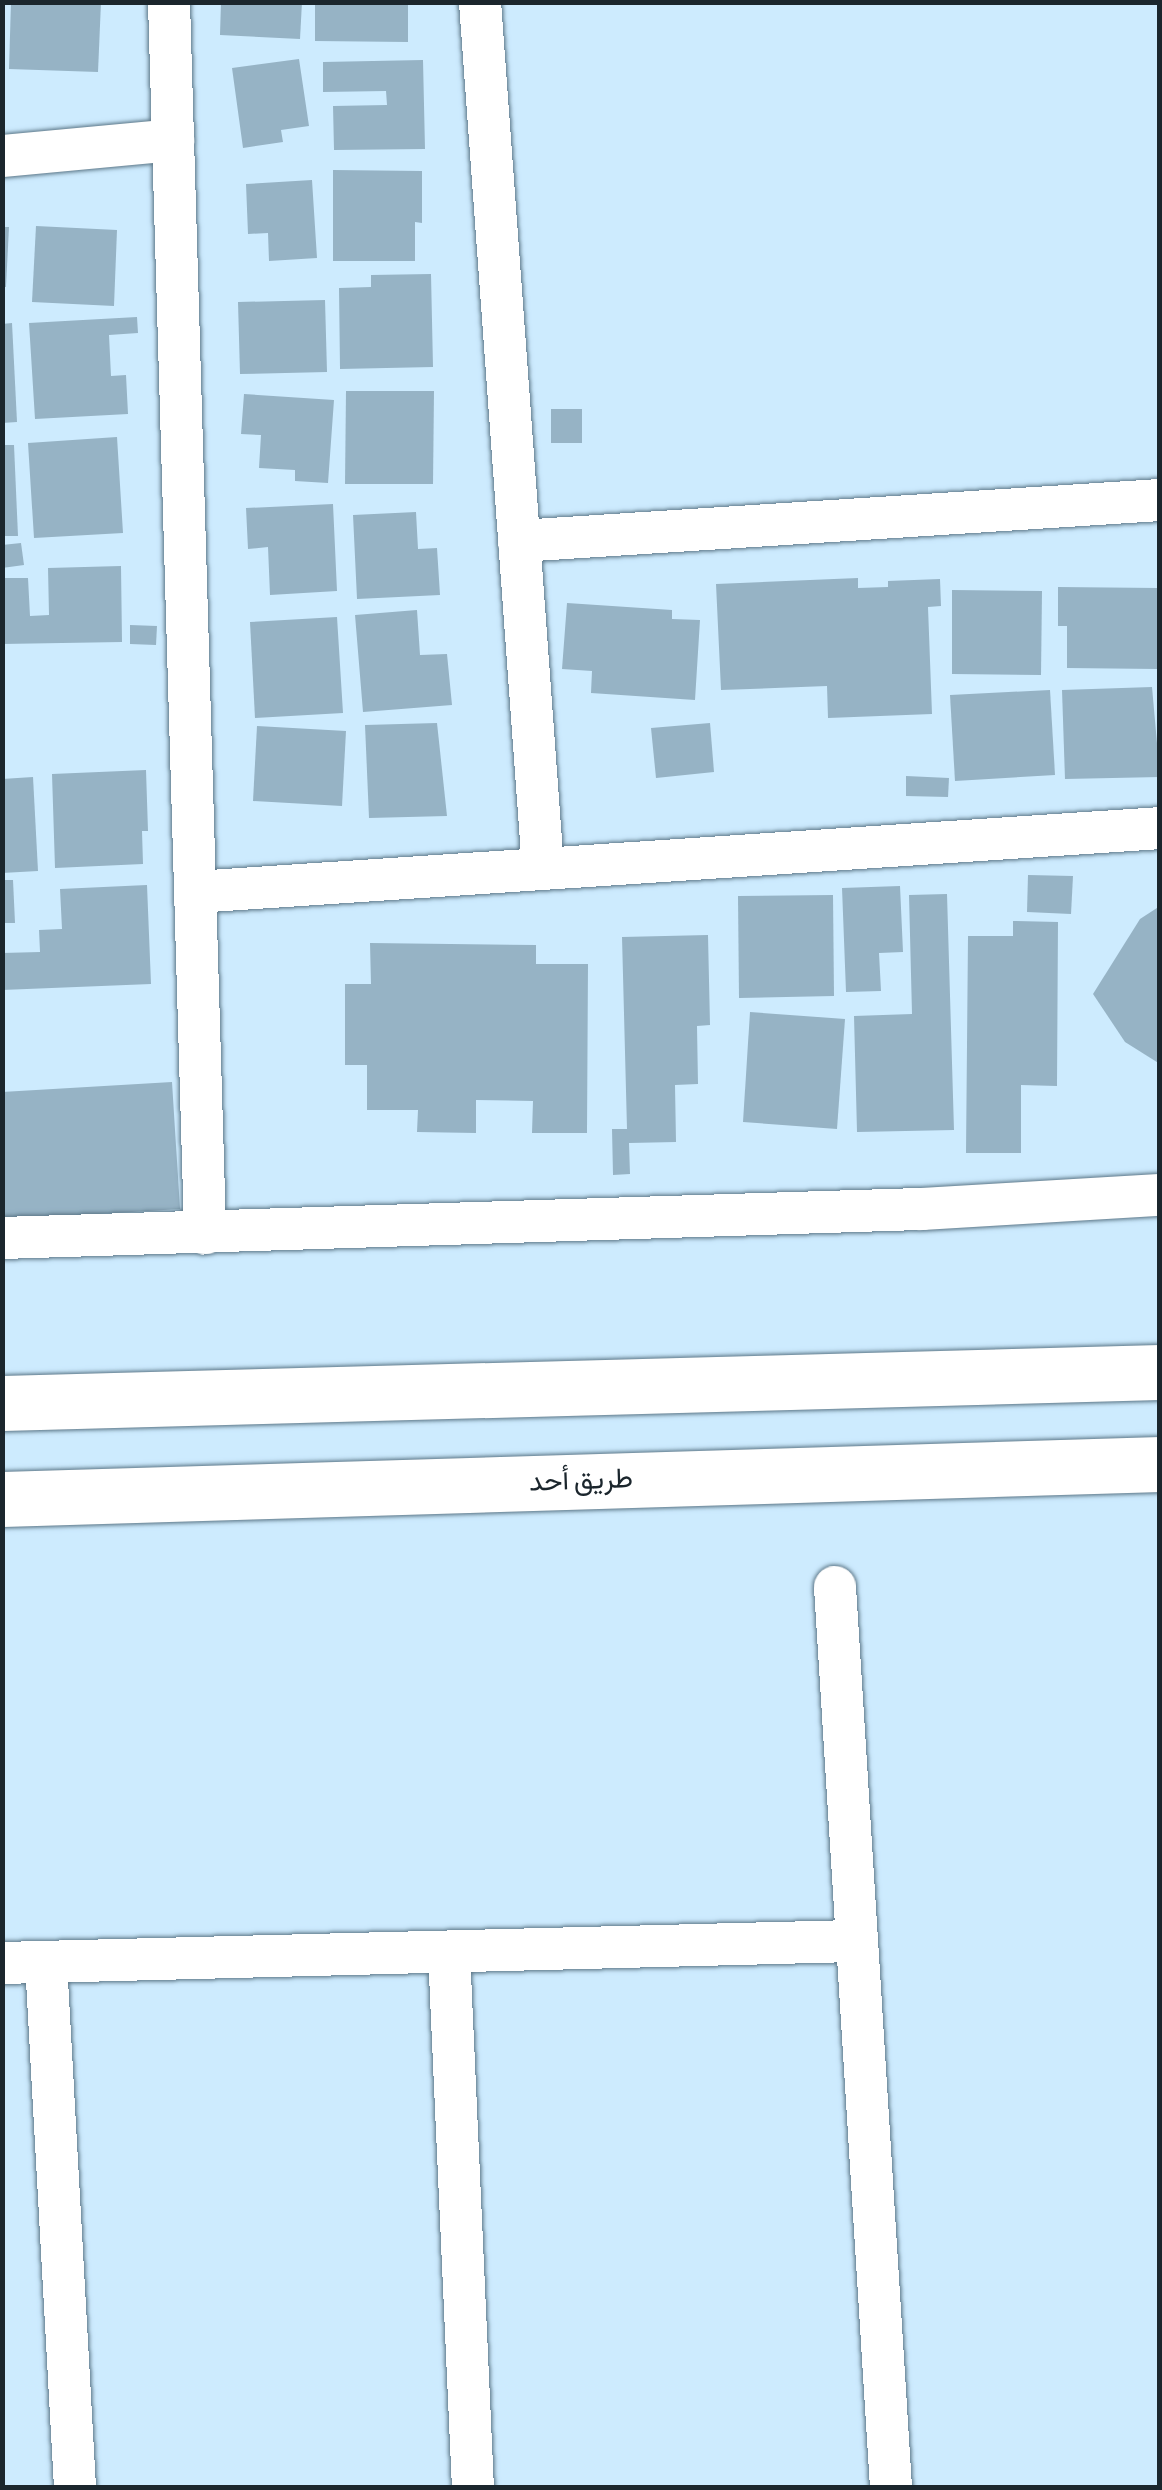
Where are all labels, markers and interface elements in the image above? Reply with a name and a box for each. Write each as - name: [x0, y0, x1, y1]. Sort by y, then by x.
- street label: طريق أحد: [528, 1462, 634, 1500]

